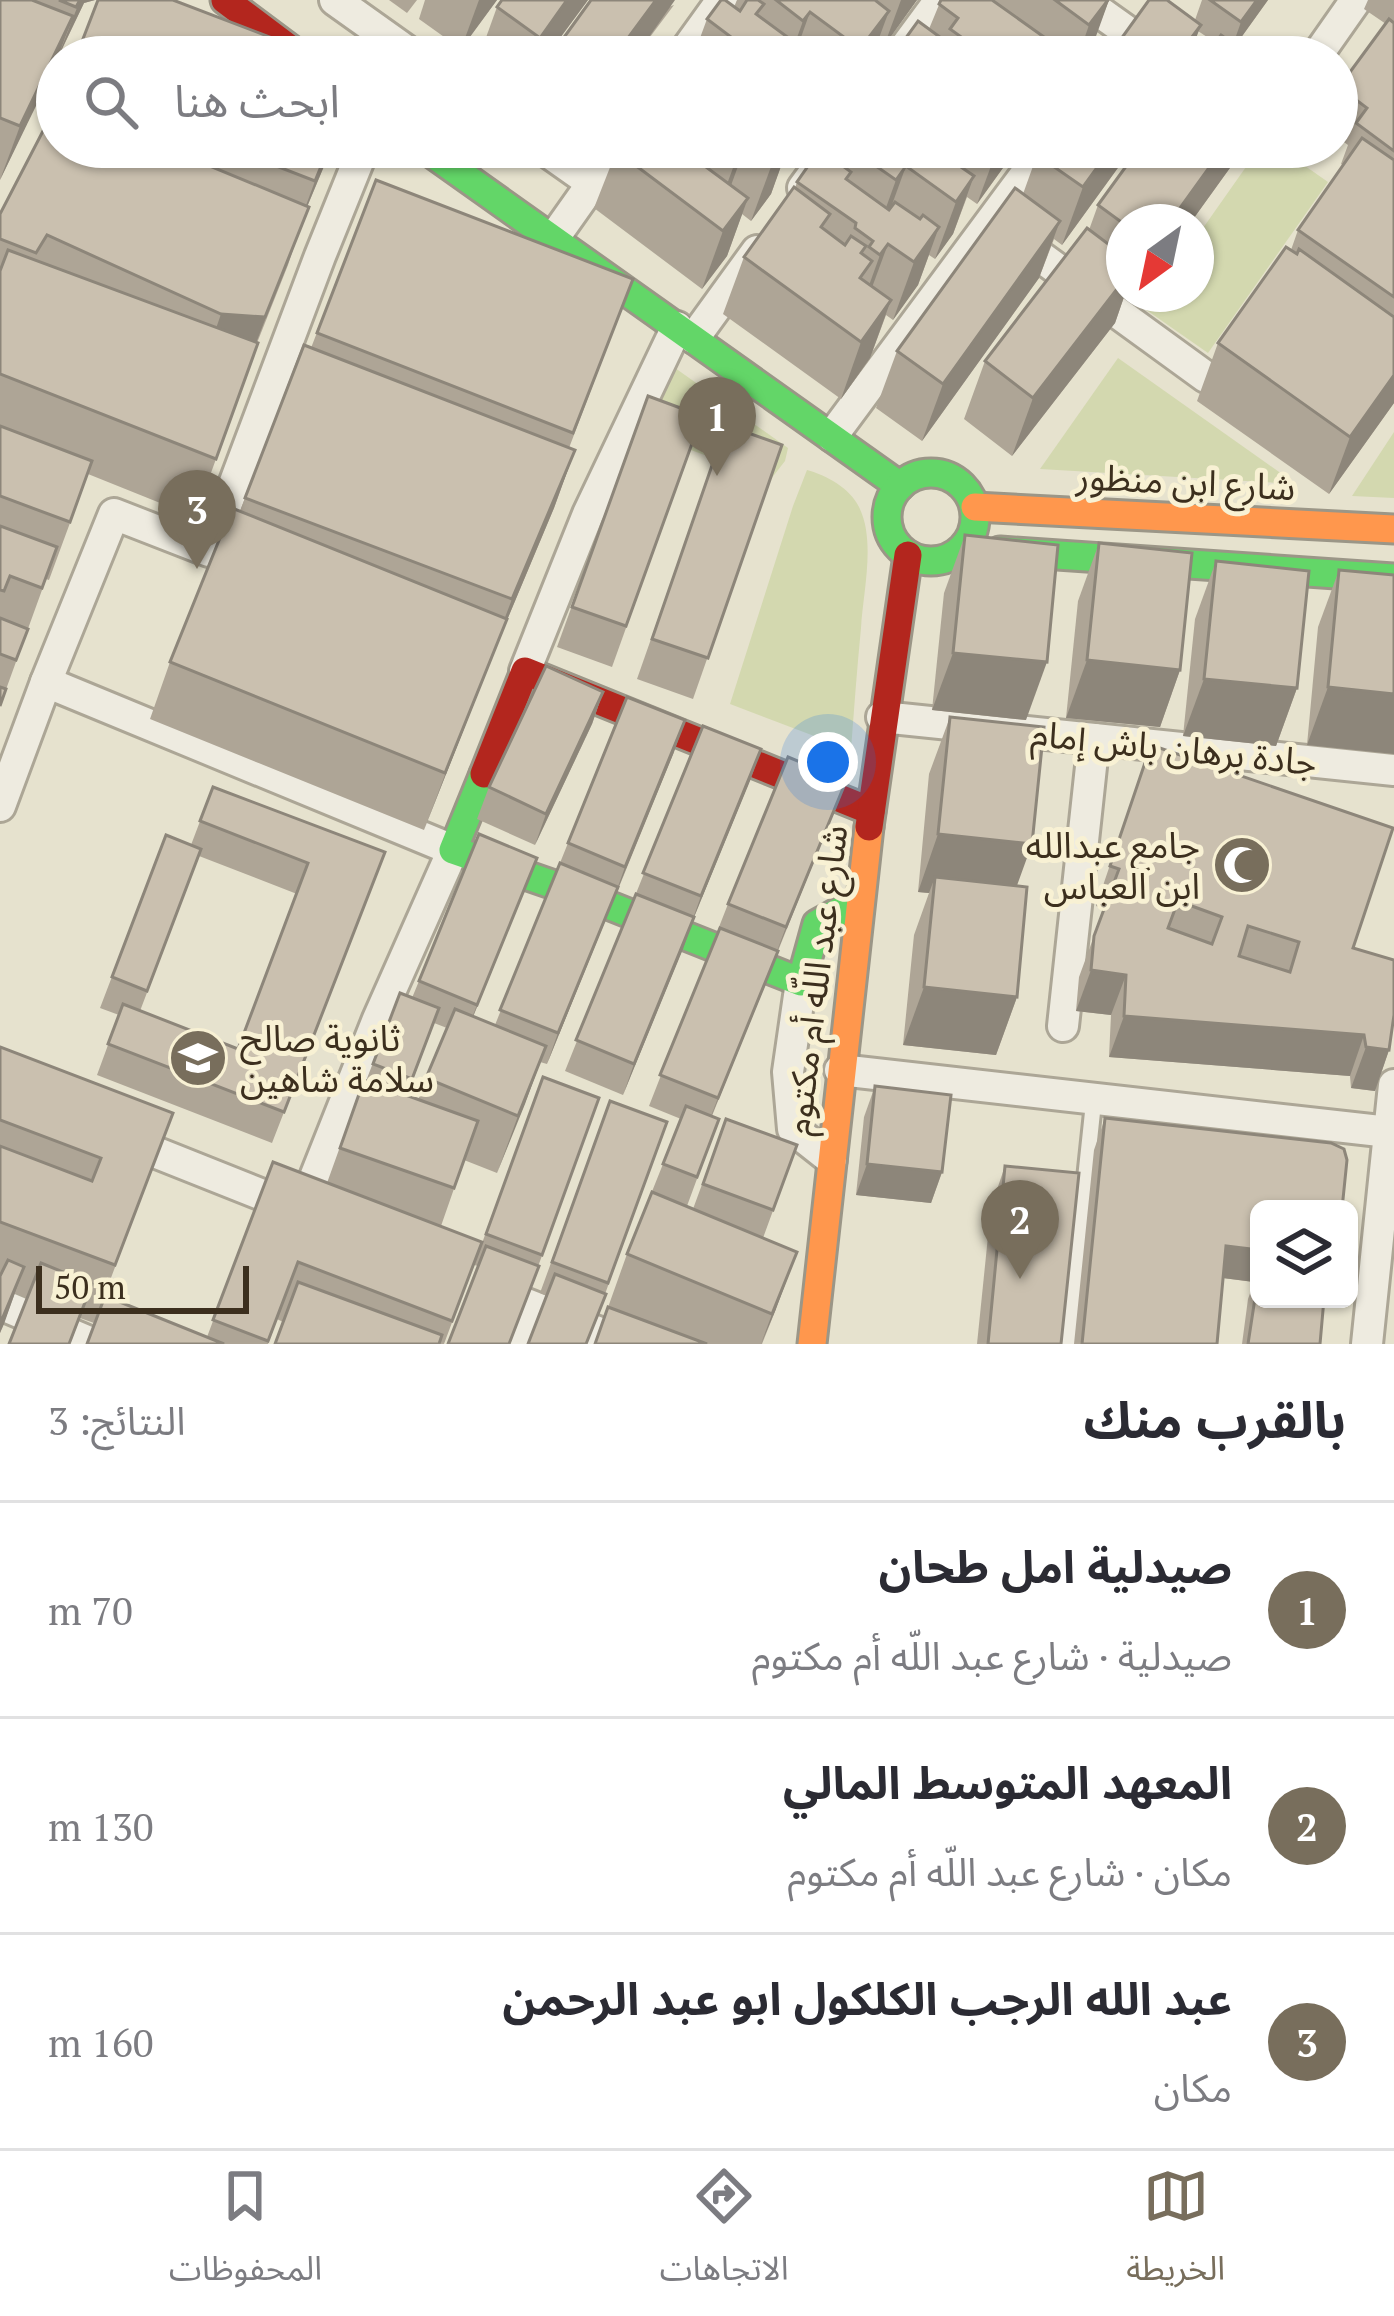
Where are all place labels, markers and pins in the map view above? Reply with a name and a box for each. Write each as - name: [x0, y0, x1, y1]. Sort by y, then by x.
- pin: 1: [678, 377, 756, 476]
- pin: 3: [158, 470, 236, 569]
- place label: جامع عبدالله ابن العباس: [1026, 821, 1200, 909]
- mosque icon: جامع عبدالله ابن العباس: [1211, 834, 1273, 896]
- place label: ثانوية صالح سلامة شاهين: [240, 1014, 434, 1102]
- school or university icon: ثانوية صالح سلامة شاهين: [167, 1027, 229, 1089]
- pin: 2: [981, 1180, 1059, 1279]

